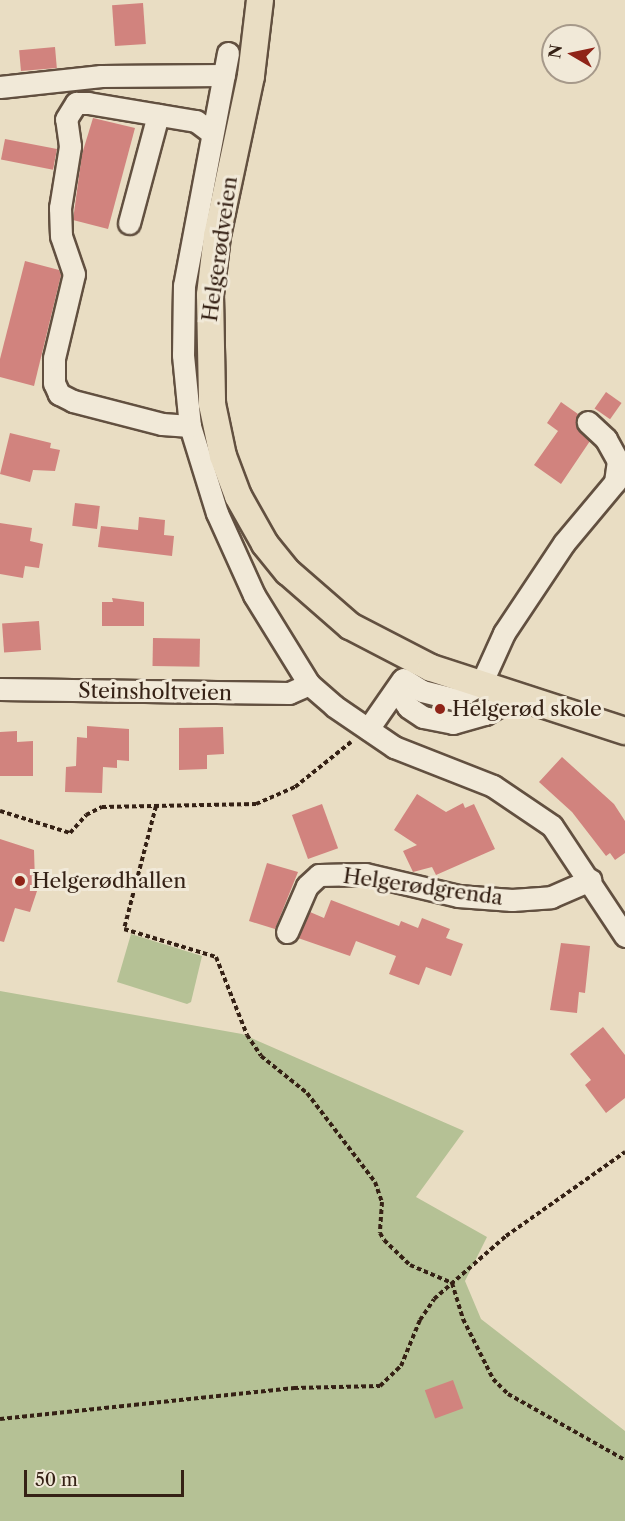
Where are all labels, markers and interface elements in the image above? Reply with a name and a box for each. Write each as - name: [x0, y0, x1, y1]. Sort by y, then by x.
- north arrow: [541, 24, 601, 84]
- text: N: [544, 43, 566, 60]
- street label: Helgerødveien: [197, 175, 243, 323]
- street label: Steinsholtveien: [78, 678, 232, 706]
- place label: Helgerød skole: [452, 696, 602, 722]
- marker: Helgerød skole: [433, 702, 447, 716]
- street label: Helgerødgrenda: [341, 863, 505, 911]
- place label: Helgerødhallen: [32, 868, 186, 894]
- marker: Helgerødhallen: [13, 874, 27, 888]
- scale bar: [27, 1458, 188, 1496]
- text: 50 m: [35, 1469, 78, 1491]

